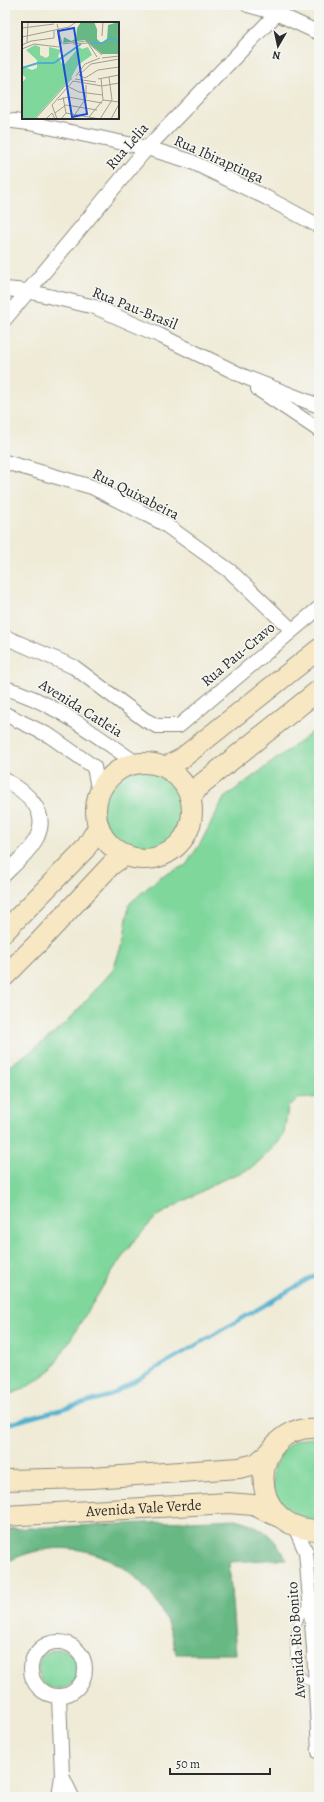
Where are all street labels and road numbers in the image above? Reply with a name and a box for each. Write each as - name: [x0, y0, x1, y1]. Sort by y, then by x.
- street label: Rua Lelia: [101, 118, 153, 174]
- street label: Rua Ibiraptinga: [171, 130, 267, 188]
- street label: Rua Pau-Brasil: [89, 282, 181, 334]
- street label: Rua Quixabeira: [89, 464, 183, 524]
- street label: Rua Pau-Cravo: [197, 617, 279, 691]
- street label: Avenida Catleia: [35, 674, 127, 742]
- street label: Avenida Vale Verde: [84, 1495, 202, 1521]
- street label: Avenida Rio Bonito: [282, 1581, 310, 1700]

